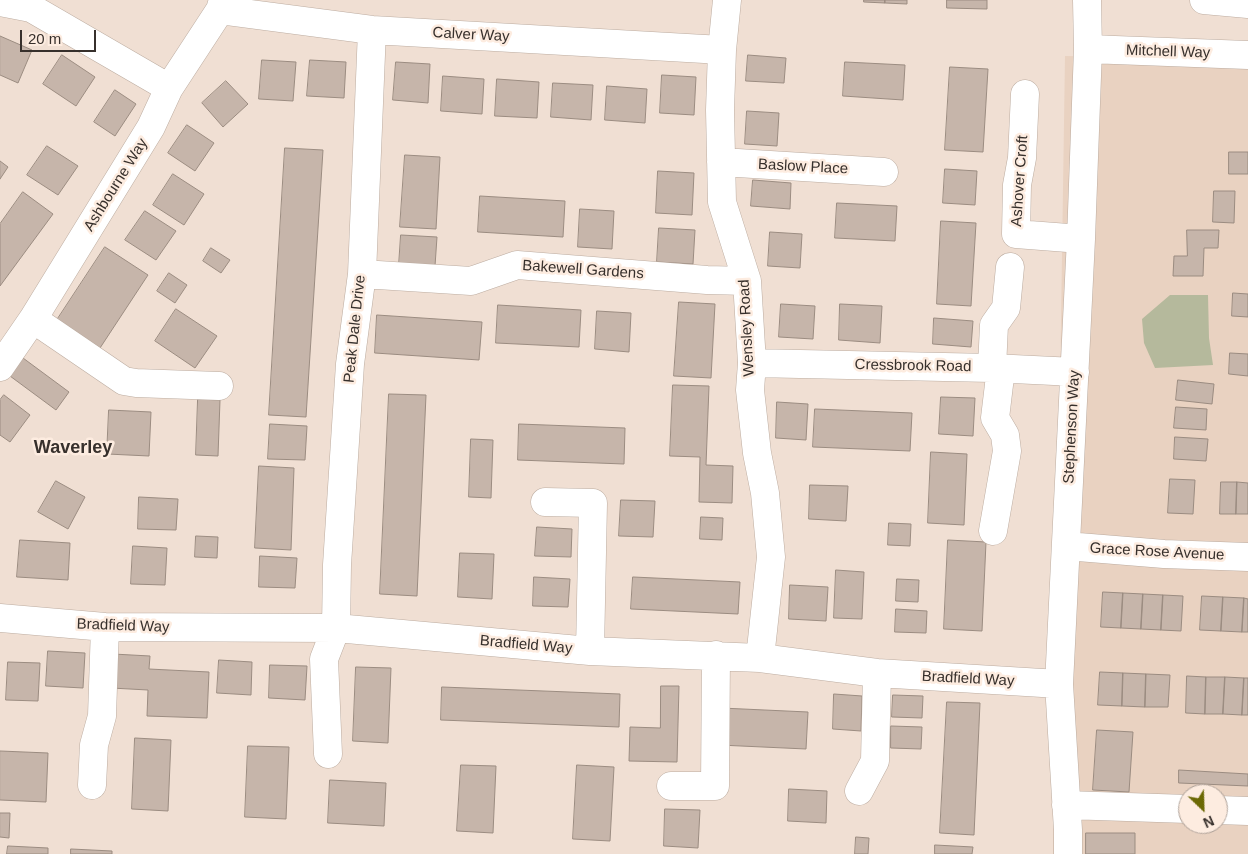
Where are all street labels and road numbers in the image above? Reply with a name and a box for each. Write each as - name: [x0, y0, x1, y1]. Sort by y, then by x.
- street label: Calver Way: [432, 24, 510, 46]
- street label: Mitchell Way: [1125, 42, 1211, 62]
- street label: Ashbourne Way: [80, 135, 152, 235]
- street label: Ashover Croft: [1008, 135, 1032, 227]
- street label: Baslow Place: [758, 156, 848, 178]
- street label: Bakewell Gardens: [522, 257, 644, 283]
- street label: Peak Dale Drive: [340, 274, 370, 384]
- street label: Wensley Road: [735, 279, 759, 377]
- street label: Cressbrook Road: [854, 356, 972, 376]
- street label: Stephenson Way: [1060, 370, 1084, 484]
- street label: Grace Rose Avenue: [1089, 539, 1225, 565]
- street label: Bradfield Way: [76, 615, 170, 637]
- street label: Bradfield Way: [479, 632, 573, 658]
- street label: Bradfield Way: [921, 668, 1015, 690]

